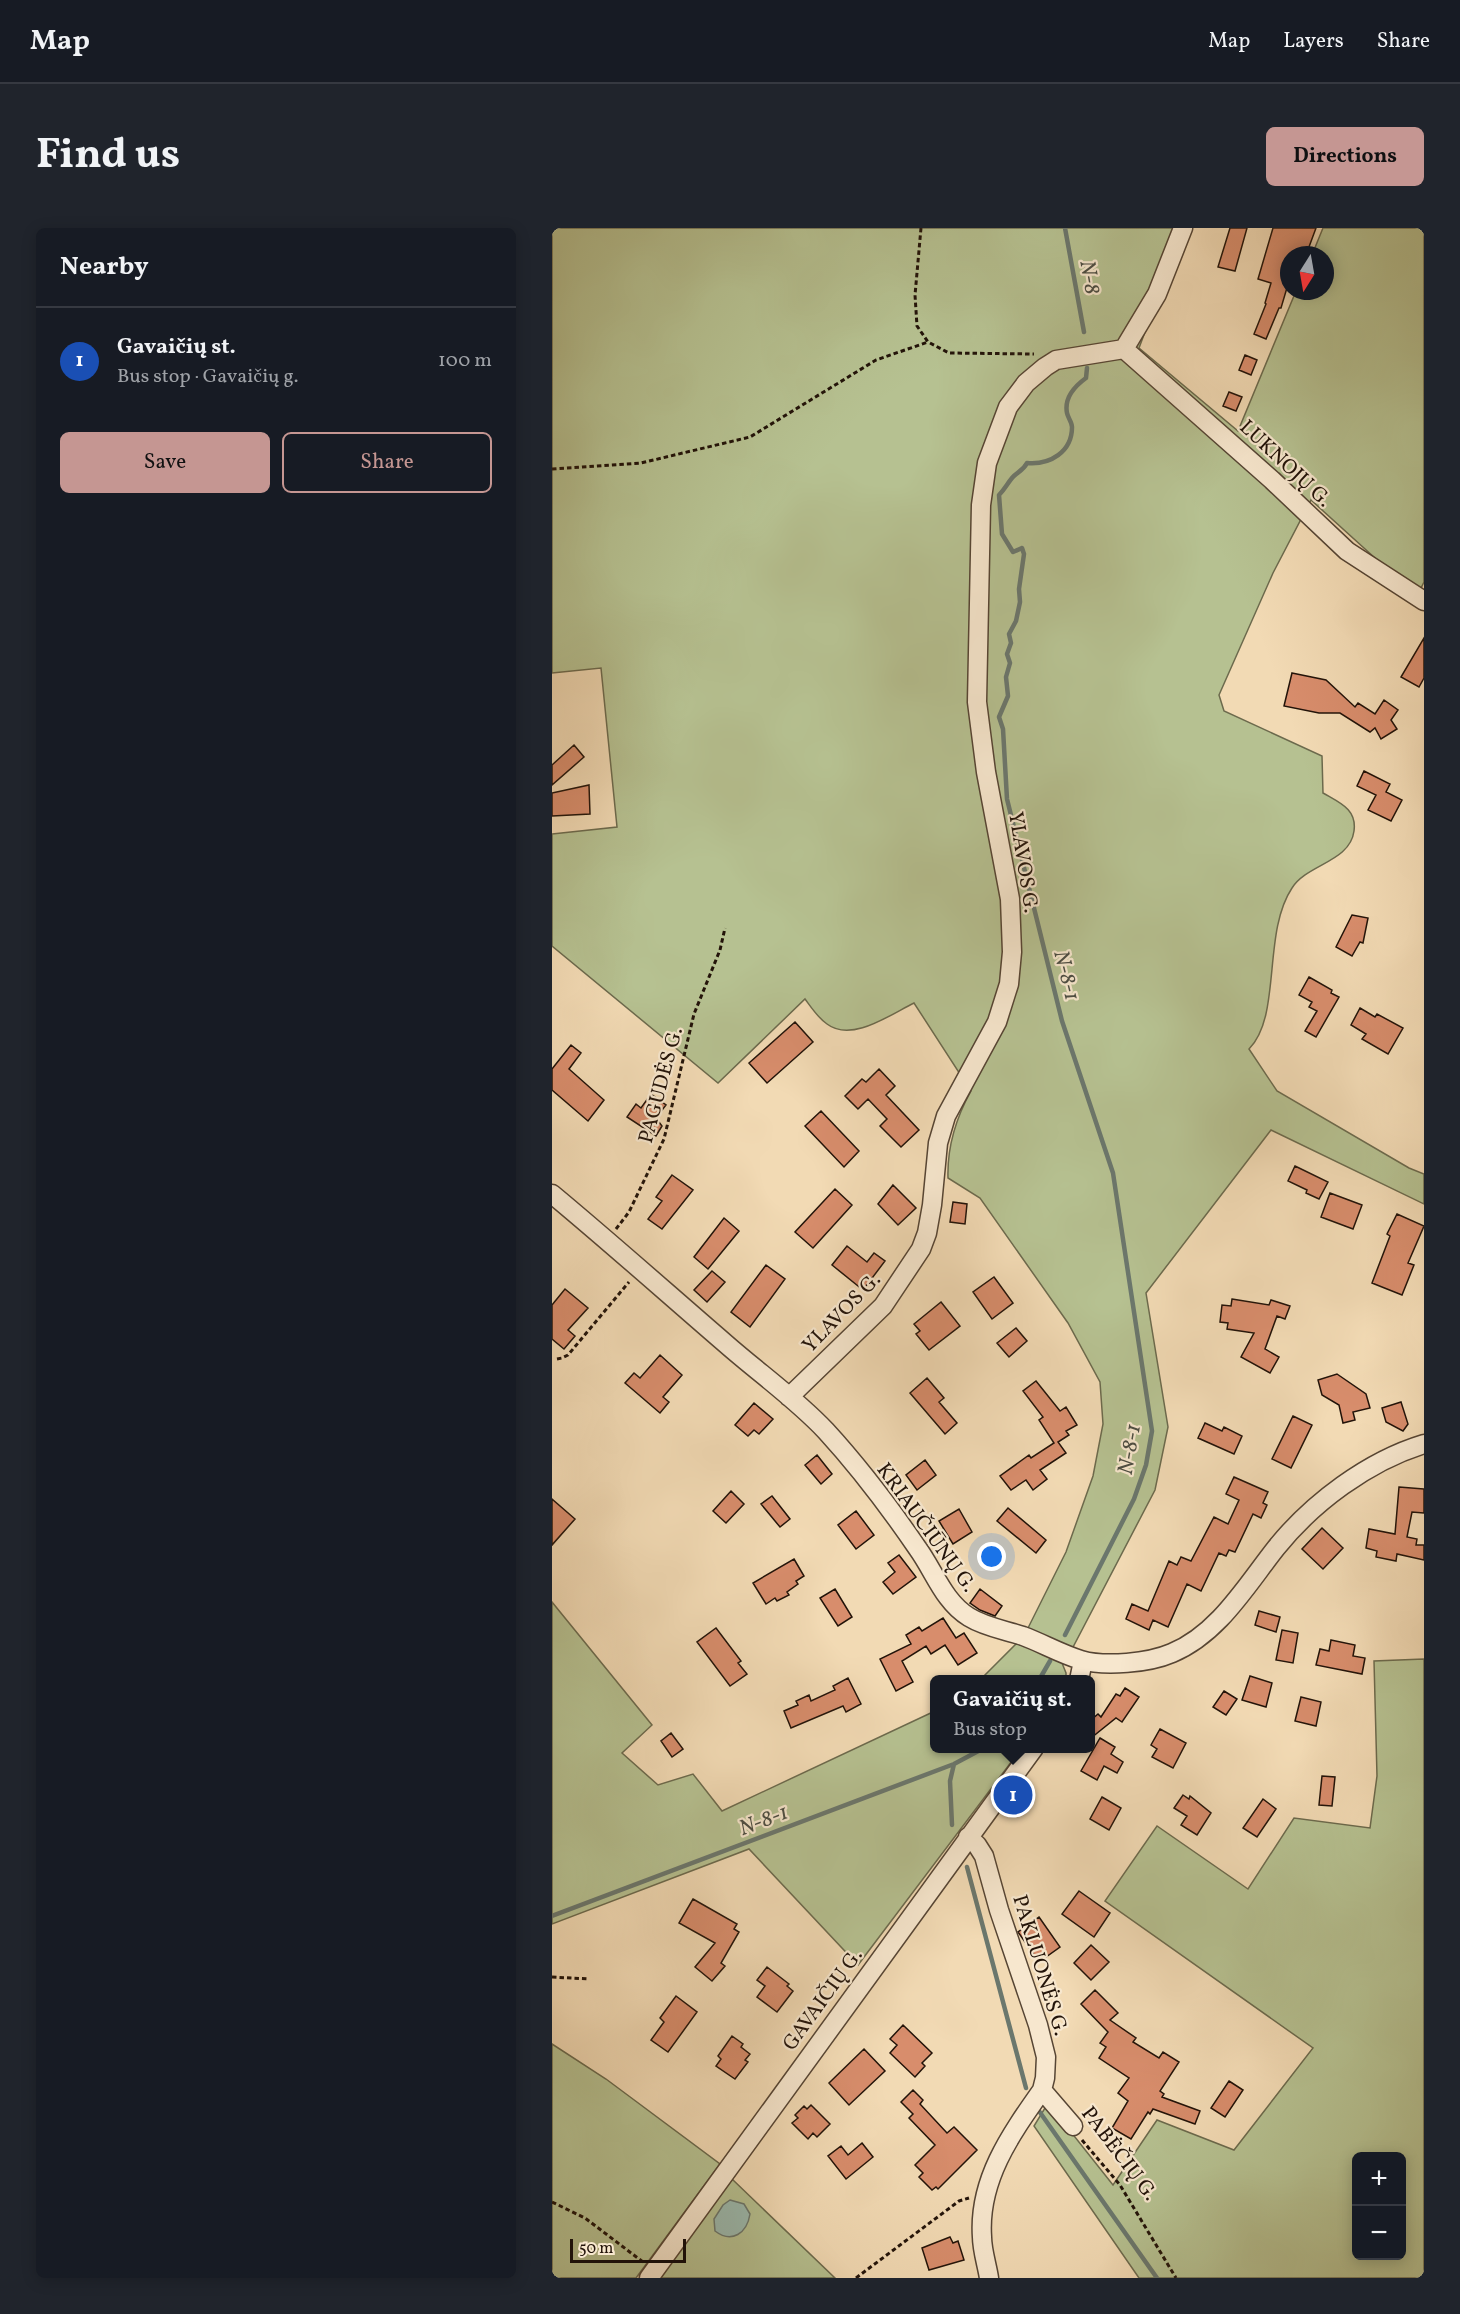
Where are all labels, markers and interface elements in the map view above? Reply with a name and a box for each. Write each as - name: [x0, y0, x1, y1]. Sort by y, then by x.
- text: Map: [30, 22, 90, 61]
- text: Map: [1208, 27, 1250, 56]
- text: Layers: [1283, 27, 1344, 56]
- text: Share: [1377, 27, 1430, 56]
- text: Find us: [36, 127, 180, 186]
- button: Directions: [1266, 127, 1424, 186]
- north arrow: [1280, 246, 1334, 300]
- text: Nearby: [60, 249, 149, 285]
- water label: N-8: [1070, 258, 1107, 297]
- text: Gavaičių st.: [117, 332, 236, 363]
- text: 1: [75, 347, 84, 375]
- text: 100 m: [438, 347, 492, 375]
- text: Bus stop · Gavaičių g.: [117, 363, 298, 391]
- street label: LUKNOJŲ G.: [1232, 414, 1338, 514]
- button: Save: [60, 432, 270, 493]
- button: Share: [282, 432, 492, 493]
- street label: YLAVOS G.: [1000, 810, 1045, 915]
- water label: N-8-1: [1044, 947, 1087, 1004]
- street label: PAGUDĖS G.: [632, 1024, 691, 1147]
- street label: YLAVOS G.: [796, 1266, 888, 1360]
- water label: N-8-1: [1111, 1422, 1150, 1477]
- street label: KRIAUČIŪNŲ G.: [869, 1457, 983, 1599]
- your location: [977, 1542, 1006, 1571]
- popup: [930, 1675, 1095, 1753]
- text: Gavaičių st.: [953, 1685, 1072, 1716]
- text: Bus stop: [953, 1716, 1027, 1744]
- pin: 1: [994, 1772, 1032, 1818]
- water label: N-8-1: [735, 1798, 793, 1845]
- street label: PAKLUONĖS G.: [1004, 1892, 1075, 2039]
- street label: GAVAIČIŲ G.: [776, 1943, 870, 2057]
- street label: PABĖČIŲ G.: [1074, 2101, 1164, 2207]
- map controls: [1352, 2152, 1406, 2260]
- button: +: [1352, 2152, 1406, 2206]
- button: −: [1352, 2206, 1406, 2260]
- scale bar: [570, 2236, 686, 2264]
- text: 50 m: [579, 2238, 613, 2260]

